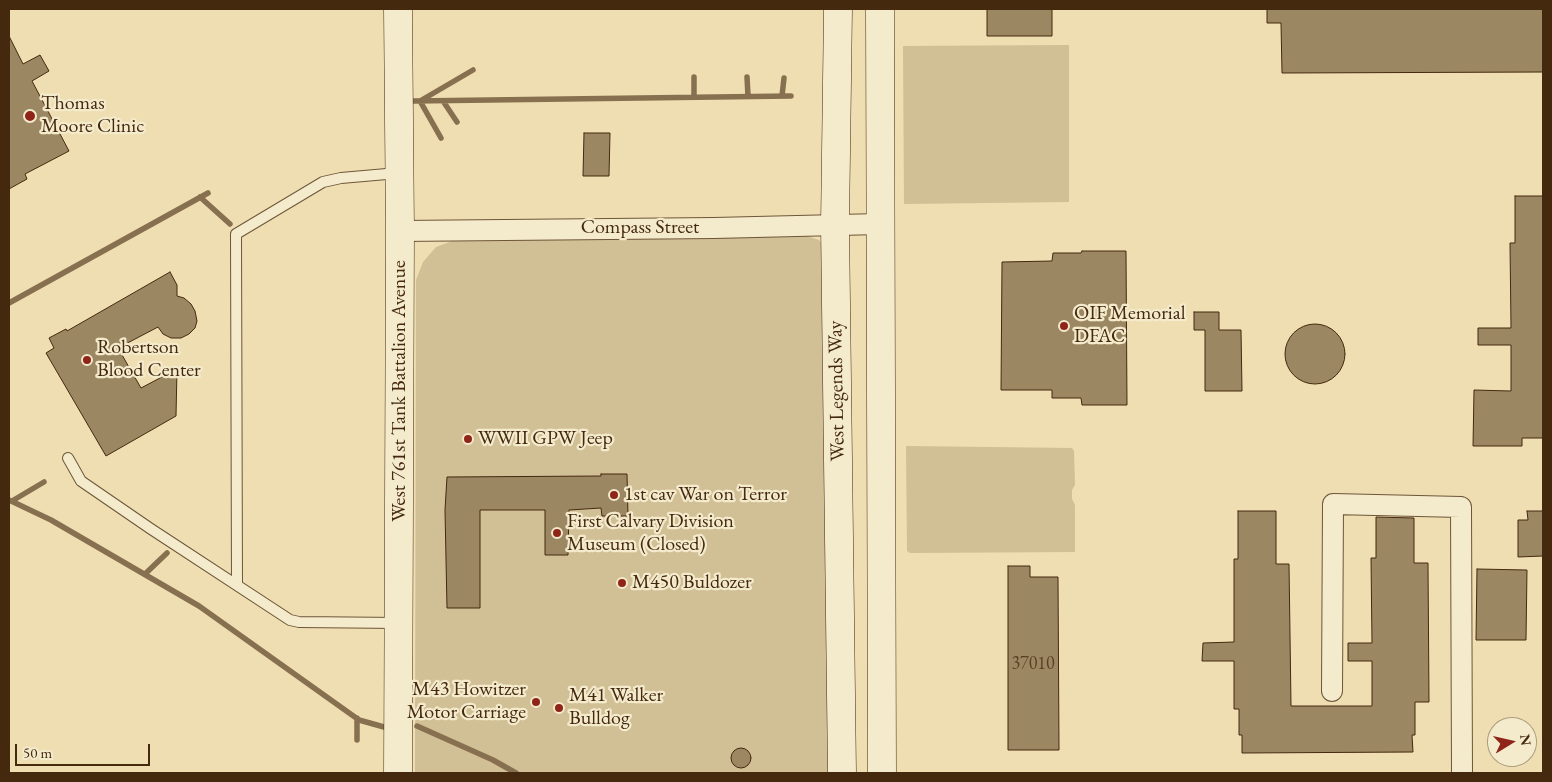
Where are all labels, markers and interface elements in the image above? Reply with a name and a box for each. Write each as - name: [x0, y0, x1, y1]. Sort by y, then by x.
- place label: Thomas Moore Clinic: [41, 92, 144, 139]
- marker: Thomas Moore Clinic: [23, 109, 37, 123]
- street label: Compass Street: [581, 216, 699, 240]
- street label: West 761st Tank Battalion Avenue: [388, 260, 412, 522]
- place label: OIF Memorial DFAC: [1074, 302, 1186, 349]
- street label: West Legends Way: [824, 320, 850, 462]
- marker: OIF Memorial DFAC: [1058, 320, 1070, 332]
- place label: Robertson Blood Center: [97, 336, 201, 383]
- marker: Robertson Blood Center: [81, 354, 93, 366]
- place label: WWII GPW Jeep: [478, 427, 613, 451]
- marker: WWII GPW Jeep: [462, 433, 474, 445]
- place label: 1st cav War on Terror: [624, 483, 787, 507]
- marker: 1st cav War on Terror: [608, 489, 620, 501]
- place label: First Calvary Division Museum (Closed): [567, 510, 734, 557]
- marker: First Calvary Division Museum (Closed): [551, 527, 563, 539]
- place label: M450 Buldozer: [632, 571, 752, 595]
- marker: M450 Buldozer: [616, 577, 628, 589]
- house number: 37010: [1011, 653, 1055, 675]
- place label: M43 Howitzer Motor Carriage: [407, 678, 526, 725]
- place label: M41 Walker Bulldog: [569, 684, 663, 731]
- marker: M43 Howitzer Motor Carriage: [530, 696, 542, 708]
- marker: M41 Walker Bulldog: [553, 702, 565, 714]
- north arrow: [1487, 717, 1537, 767]
- text: N: [1516, 733, 1536, 747]
- scale bar: [18, 734, 152, 766]
- text: 50 m: [23, 743, 52, 762]

